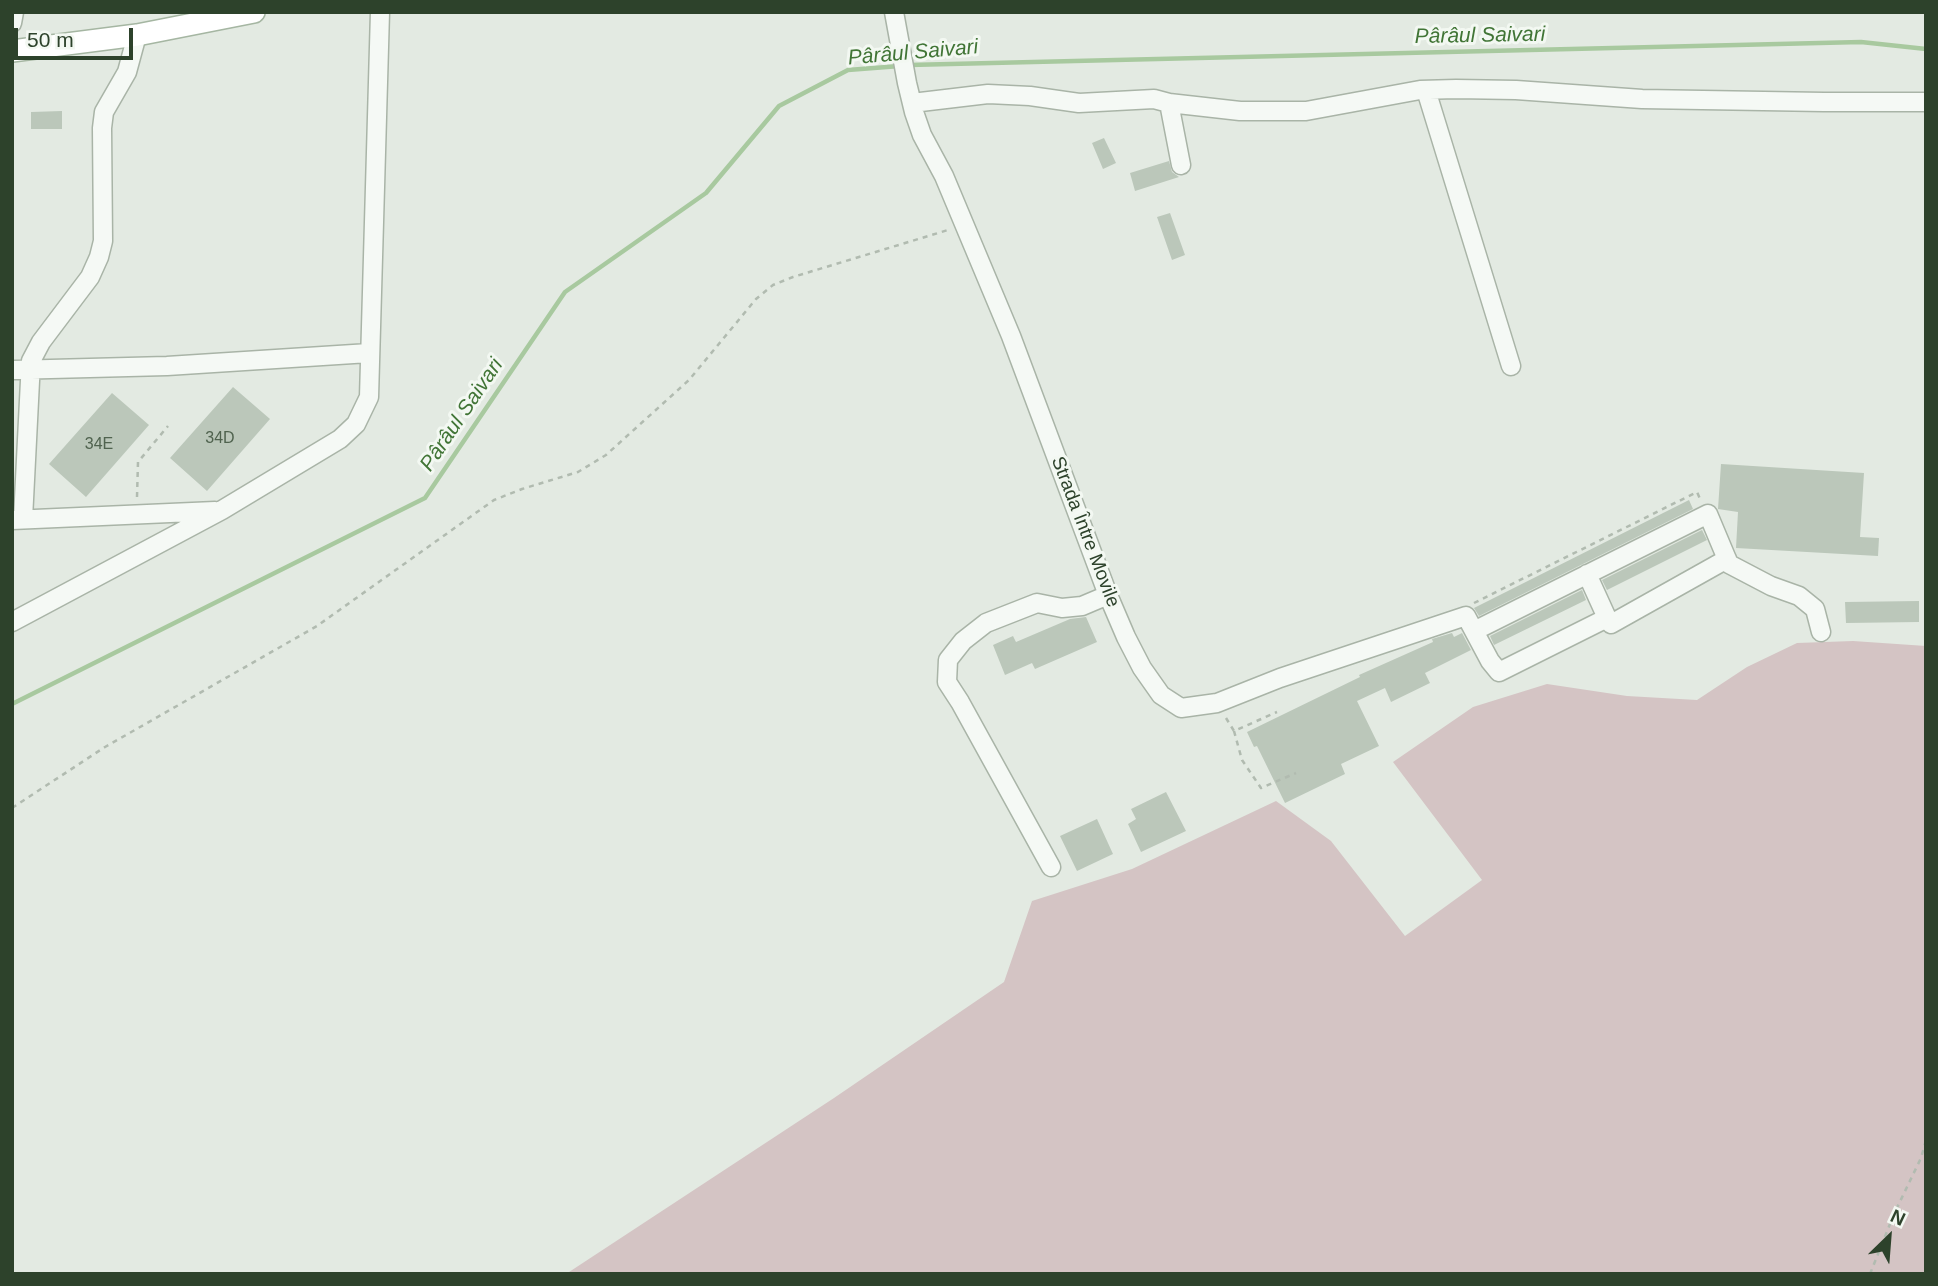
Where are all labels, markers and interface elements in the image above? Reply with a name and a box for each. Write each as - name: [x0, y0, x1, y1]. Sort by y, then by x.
- scale bar: [18, 14, 136, 58]
- water label: Pârâul Saivari: [1414, 22, 1546, 50]
- text: 50 m: [27, 28, 74, 51]
- water label: Pârâul Saivari: [847, 35, 979, 71]
- water label: Pârâul Saivari: [415, 354, 509, 476]
- house number: 34D: [205, 429, 235, 449]
- house number: 34E: [85, 435, 113, 455]
- street label: Strada Între Movile: [1046, 453, 1124, 611]
- north arrow: [1854, 1202, 1924, 1272]
- text: N: [1887, 1205, 1909, 1230]

